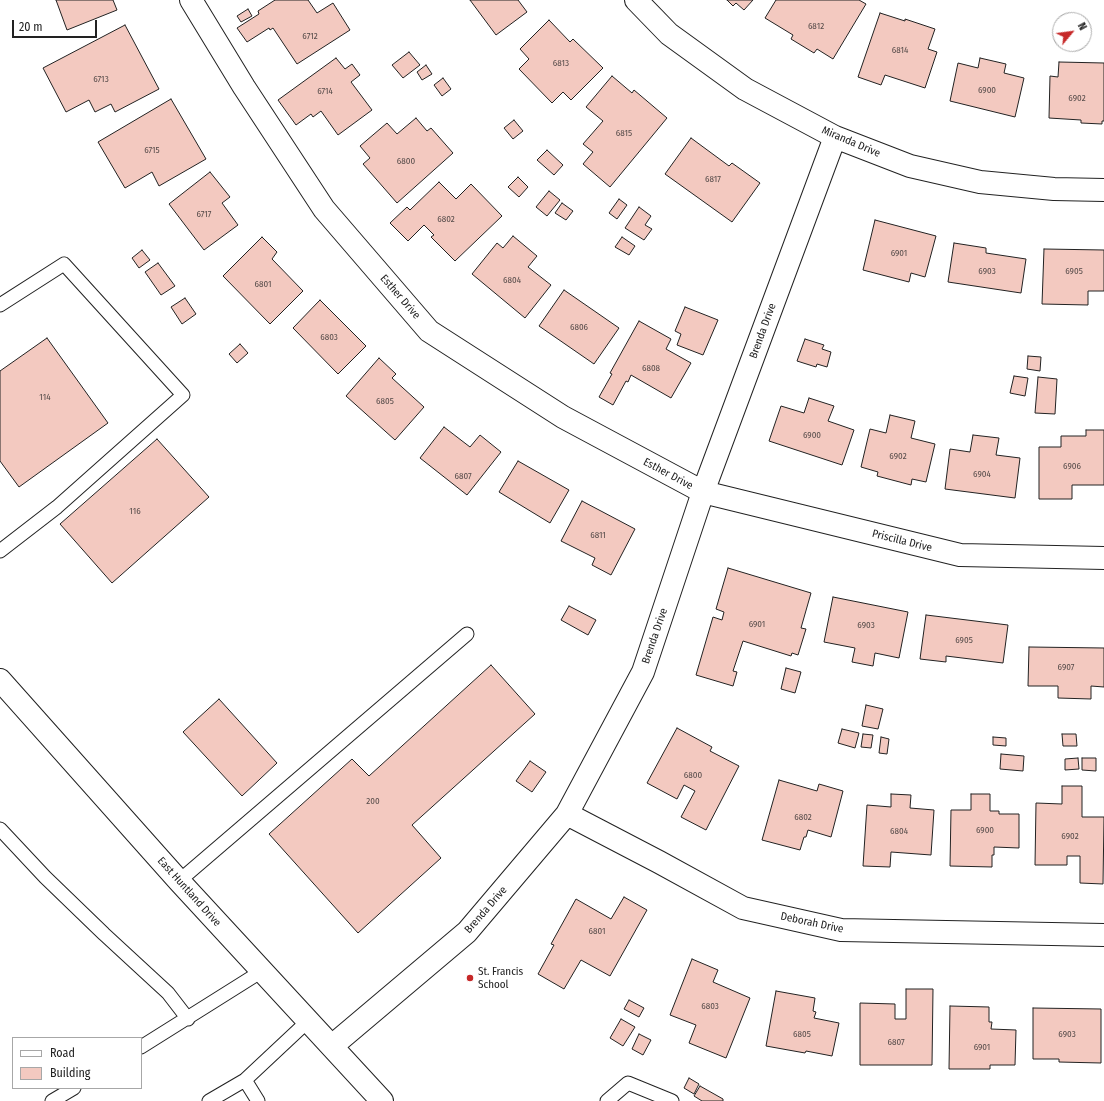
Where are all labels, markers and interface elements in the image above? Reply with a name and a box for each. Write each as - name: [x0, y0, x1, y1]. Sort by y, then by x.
- scale bar: [14, 12, 99, 38]
- north arrow: [1052, 12, 1092, 52]
- text: 20 m: [19, 20, 43, 34]
- text: N: [1075, 20, 1089, 32]
- house number: 6812: [808, 21, 824, 31]
- house number: 6712: [302, 31, 318, 41]
- house number: 6814: [892, 45, 908, 55]
- house number: 6813: [553, 58, 569, 68]
- house number: 6713: [93, 74, 109, 84]
- house number: 6900: [978, 85, 996, 95]
- house number: 6714: [317, 86, 333, 96]
- house number: 6902: [1068, 93, 1086, 103]
- street label: Miranda Drive: [820, 124, 882, 160]
- house number: 6815: [616, 128, 632, 138]
- house number: 6715: [144, 145, 160, 155]
- house number: 6800: [397, 156, 415, 166]
- house number: 6817: [705, 174, 721, 184]
- house number: 6717: [197, 209, 211, 219]
- house number: 6802: [437, 214, 455, 224]
- house number: 6901: [891, 248, 907, 258]
- house number: 6903: [978, 266, 996, 276]
- house number: 6905: [1065, 266, 1083, 276]
- street label: Esther Drive: [377, 272, 423, 322]
- house number: 6804: [503, 275, 521, 285]
- house number: 6801: [255, 279, 271, 289]
- street label: Brenda Drive: [747, 302, 779, 360]
- house number: 6806: [570, 322, 588, 332]
- house number: 6803: [320, 332, 338, 342]
- house number: 6808: [642, 363, 660, 373]
- house number: 114: [39, 392, 51, 402]
- house number: 6805: [376, 396, 394, 406]
- house number: 6900: [803, 430, 821, 440]
- house number: 6902: [889, 451, 907, 461]
- street label: Esther Drive: [641, 455, 695, 493]
- house number: 6906: [1063, 461, 1081, 471]
- house number: 6904: [973, 469, 991, 479]
- house number: 6807: [454, 471, 472, 481]
- house number: 116: [129, 506, 141, 516]
- street label: Priscilla Drive: [871, 527, 933, 555]
- house number: 6811: [590, 530, 606, 540]
- street label: Brenda Drive: [639, 606, 671, 666]
- house number: 6901: [749, 619, 765, 629]
- house number: 6903: [857, 620, 875, 630]
- house number: 6905: [955, 635, 973, 645]
- house number: 6907: [1058, 662, 1074, 672]
- house number: 6800: [684, 770, 702, 780]
- house number: 200: [366, 796, 380, 806]
- house number: 6802: [794, 812, 812, 822]
- house number: 6900: [976, 825, 994, 835]
- house number: 6804: [890, 826, 908, 836]
- house number: 6902: [1061, 831, 1079, 841]
- street label: East Huntland Drive: [154, 855, 224, 929]
- street label: Brenda Drive: [462, 884, 510, 936]
- street label: Deborah Drive: [779, 910, 845, 936]
- house number: 6801: [589, 926, 605, 936]
- place label: St. Francis School: [478, 965, 523, 991]
- marker: St. Francis School: [465, 973, 475, 983]
- house number: 6803: [701, 1001, 719, 1011]
- house number: 6805: [793, 1029, 811, 1039]
- house number: 6903: [1058, 1029, 1076, 1039]
- legend: [12, 1037, 142, 1089]
- house number: 6807: [887, 1037, 905, 1047]
- house number: 6901: [974, 1042, 990, 1052]
- text: Road: [50, 1046, 75, 1060]
- text: Building: [50, 1066, 90, 1080]

